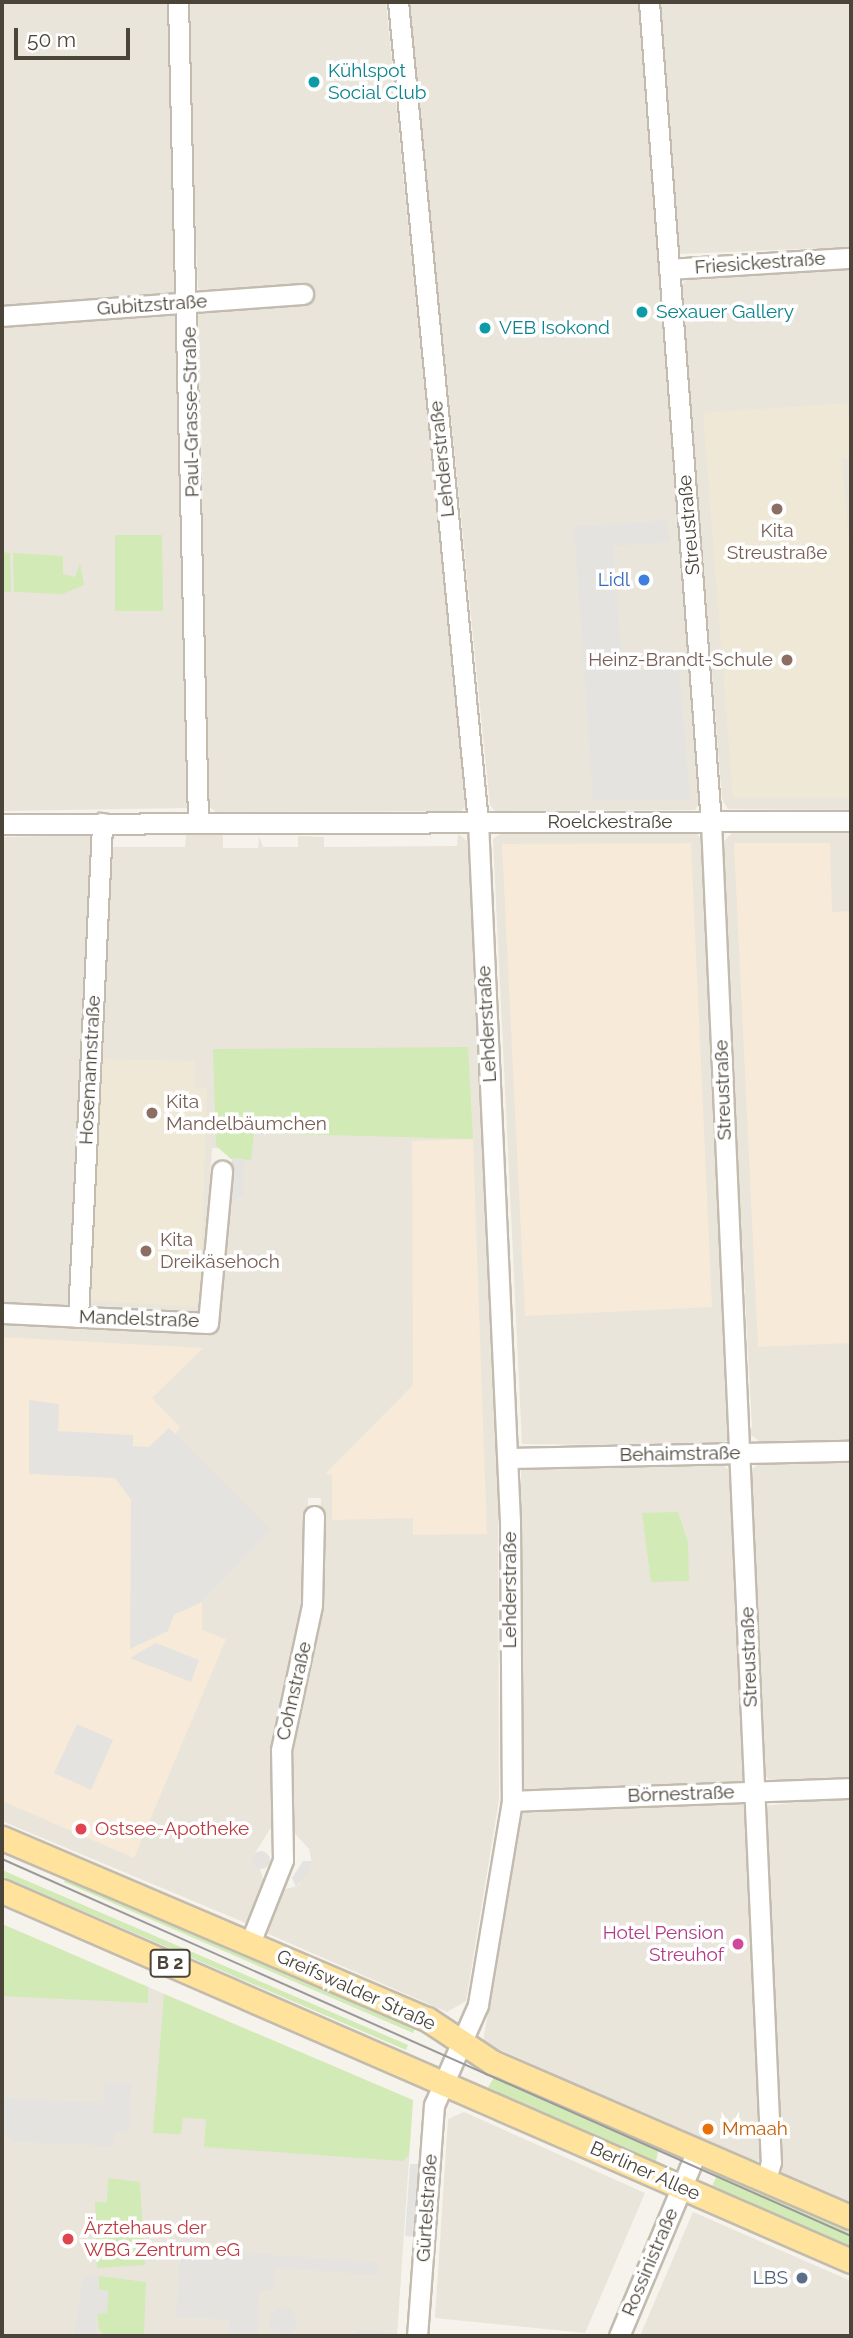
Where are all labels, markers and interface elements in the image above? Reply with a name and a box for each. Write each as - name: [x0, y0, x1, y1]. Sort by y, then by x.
- scale bar: [18, 14, 133, 58]
- text: 50 m: [27, 27, 76, 52]
- place label: Kühlspot Social Club: [328, 60, 427, 104]
- marker: Kühlspot Social Club: [306, 74, 322, 90]
- street label: Friesickestraße: [694, 247, 826, 279]
- street label: Gubitzstraße: [96, 290, 208, 320]
- place label: Sexauer Gallery: [656, 301, 795, 323]
- marker: Sexauer Gallery: [634, 304, 650, 320]
- place label: VEB Isokond: [499, 317, 610, 339]
- marker: VEB Isokond: [477, 320, 493, 336]
- street label: Paul-Grasse-Straße: [178, 326, 204, 498]
- street label: Lehderstraße: [425, 400, 459, 518]
- street label: Streustraße: [673, 474, 705, 576]
- marker: Kita Streustraße: [769, 501, 785, 517]
- place label: Kita Streustraße: [727, 520, 827, 564]
- place label: Lidl: [598, 569, 630, 591]
- marker: Lidl: [636, 572, 652, 588]
- place label: Heinz-Brandt-Schule: [588, 649, 773, 671]
- marker: Heinz-Brandt-Schule: [779, 652, 795, 668]
- street label: Roelckestraße: [547, 811, 673, 833]
- street label: Lehderstraße: [473, 965, 501, 1083]
- street label: Hosemannstraße: [75, 995, 105, 1145]
- street label: Streustraße: [710, 1039, 736, 1141]
- place label: Kita Mandelbäumchen: [166, 1091, 327, 1135]
- marker: Kita Mandelbäumchen: [144, 1105, 160, 1121]
- place label: Kita Dreikäsehoch: [160, 1229, 280, 1273]
- marker: Kita Dreikäsehoch: [138, 1243, 154, 1259]
- street label: Mandelstraße: [78, 1306, 200, 1332]
- street label: Behaimstraße: [619, 1442, 741, 1466]
- street label: Lehderstraße: [499, 1532, 521, 1648]
- street label: Streustraße: [736, 1606, 762, 1708]
- street label: Cohnstraße: [272, 1639, 316, 1743]
- street label: Börnestraße: [627, 1781, 735, 1807]
- place label: Ostsee-Apotheke: [95, 1818, 249, 1840]
- marker: Ostsee-Apotheke: [73, 1821, 89, 1837]
- place label: Hotel Pension Streuhof: [602, 1922, 724, 1966]
- marker: Hotel Pension Streuhof: [730, 1936, 746, 1952]
- street label: Greifswalder Straße: [273, 1945, 439, 2035]
- road number: B 2: [149, 1949, 191, 1978]
- place label: Mmaah: [722, 2118, 788, 2140]
- marker: Mmaah: [700, 2121, 716, 2137]
- street label: Berliner Allee: [586, 2136, 704, 2206]
- street label: Gürtelstraße: [412, 2153, 442, 2263]
- street label: Rossinistraße: [617, 2204, 683, 2320]
- place label: Ärztehaus der WBG Zentrum eG: [84, 2217, 240, 2261]
- marker: Ärztehaus der WBG Zentrum eG: [58, 2229, 78, 2249]
- place label: LBS: [753, 2267, 788, 2289]
- marker: LBS: [794, 2270, 810, 2286]

